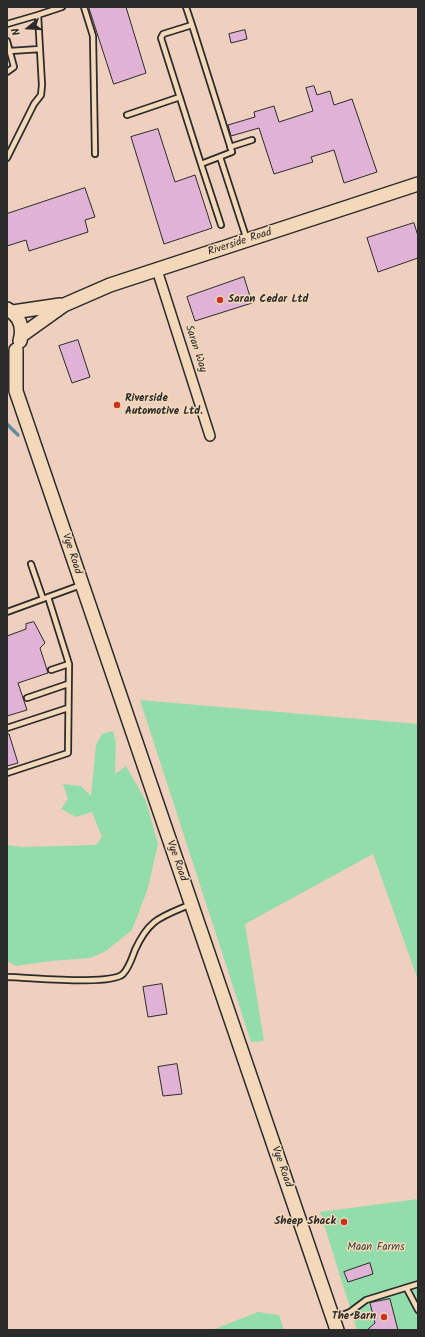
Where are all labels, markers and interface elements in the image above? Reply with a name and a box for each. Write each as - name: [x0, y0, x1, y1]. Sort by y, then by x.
- north arrow: [8, 8, 48, 48]
- text: N: [7, 26, 26, 38]
- street label: Riverside Road: [206, 226, 274, 260]
- place label: Saran Cedar Ltd: [228, 293, 308, 307]
- marker: Saran Cedar Ltd: [215, 295, 225, 305]
- street label: Saran Way: [181, 324, 209, 374]
- place label: Riverside Automotive Ltd.: [125, 392, 203, 418]
- marker: Riverside Automotive Ltd.: [112, 400, 122, 410]
- street label: Vye Road: [58, 532, 84, 576]
- street label: Vye Road: [163, 839, 189, 883]
- street label: Vye Road: [268, 1145, 294, 1189]
- place label: Sheep Shack: [274, 1215, 336, 1229]
- marker: Sheep Shack: [339, 1217, 349, 1227]
- park label: Maan Farms: [347, 1241, 405, 1255]
- place label: The Barn: [332, 1310, 376, 1324]
- marker: The Barn: [379, 1312, 389, 1322]

